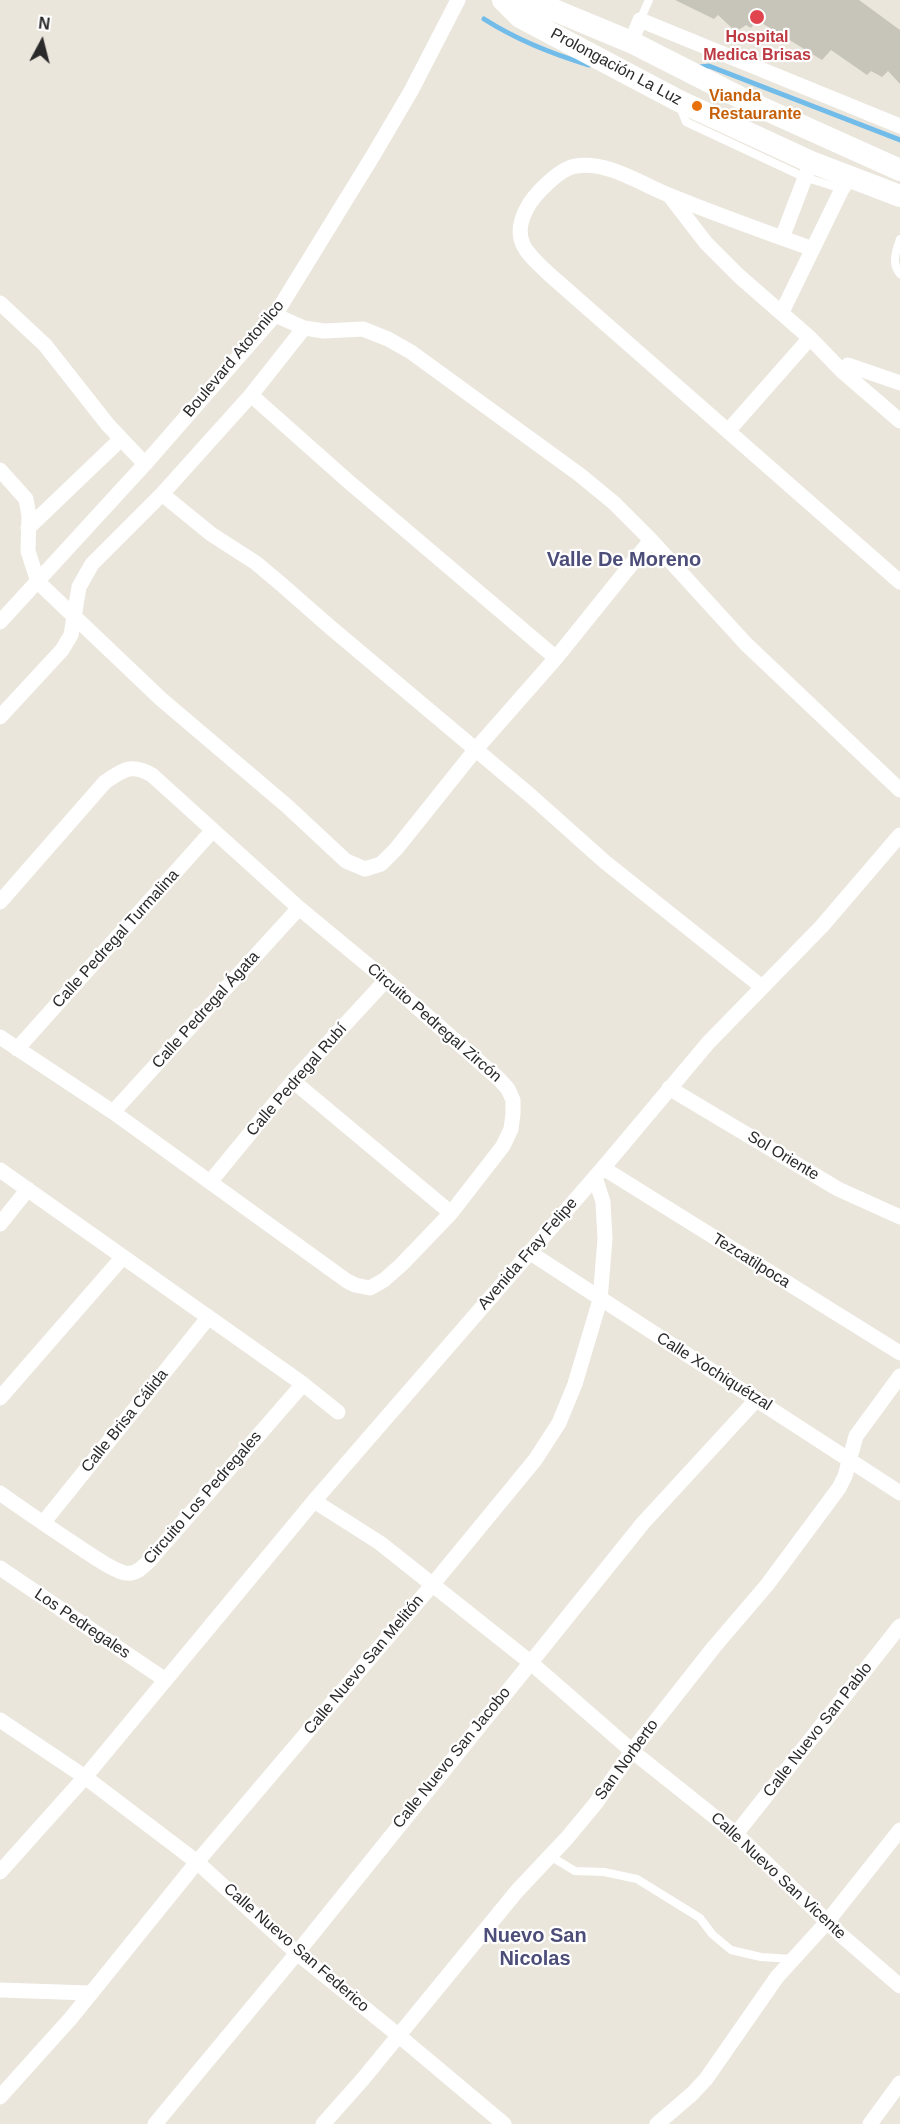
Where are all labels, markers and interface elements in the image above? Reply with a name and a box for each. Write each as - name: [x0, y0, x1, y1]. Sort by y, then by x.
- marker: Hospital Medica Brisas: [748, 8, 766, 26]
- north arrow: [12, 12, 72, 72]
- text: N: [37, 14, 51, 33]
- street label: Prolongación La Luz: [547, 24, 685, 110]
- place label: Hospital Medica Brisas: [703, 28, 811, 66]
- place label: Vianda Restaurante: [709, 87, 801, 125]
- marker: Vianda Restaurante: [690, 99, 704, 113]
- street label: Boulevard Atotonilco: [179, 297, 289, 421]
- district label: Valle De Moreno: [547, 548, 701, 572]
- street label: Calle Pedregal Turmalina: [49, 866, 183, 1012]
- street label: Calle Pedregal Ágata: [148, 947, 264, 1073]
- street label: Circuito Pedregal Zircón: [363, 959, 505, 1087]
- street label: Calle Pedregal Rubí: [243, 1020, 351, 1140]
- street label: Sol Oriente: [744, 1127, 822, 1185]
- street label: Avenida Fray Felipe: [474, 1194, 582, 1314]
- street label: Tezcatilpoca: [709, 1230, 793, 1292]
- street label: Calle Xochiquétzal: [653, 1329, 775, 1415]
- street label: Calle Brisa Cálida: [78, 1366, 172, 1476]
- street label: Circuito Los Pedregales: [140, 1428, 266, 1568]
- street label: Los Pedregales: [31, 1585, 133, 1663]
- street label: Calle Nuevo San Melitón: [300, 1591, 428, 1739]
- street label: Calle Nuevo San Pablo: [760, 1659, 876, 1801]
- street label: Calle Nuevo San Jacobo: [389, 1684, 515, 1832]
- street label: San Norberto: [591, 1716, 663, 1804]
- street label: Calle Nuevo San Vicente: [707, 1808, 849, 1944]
- street label: Calle Nuevo San Federico: [219, 1879, 373, 2017]
- district label: Nuevo San Nicolas: [483, 1924, 587, 1971]

